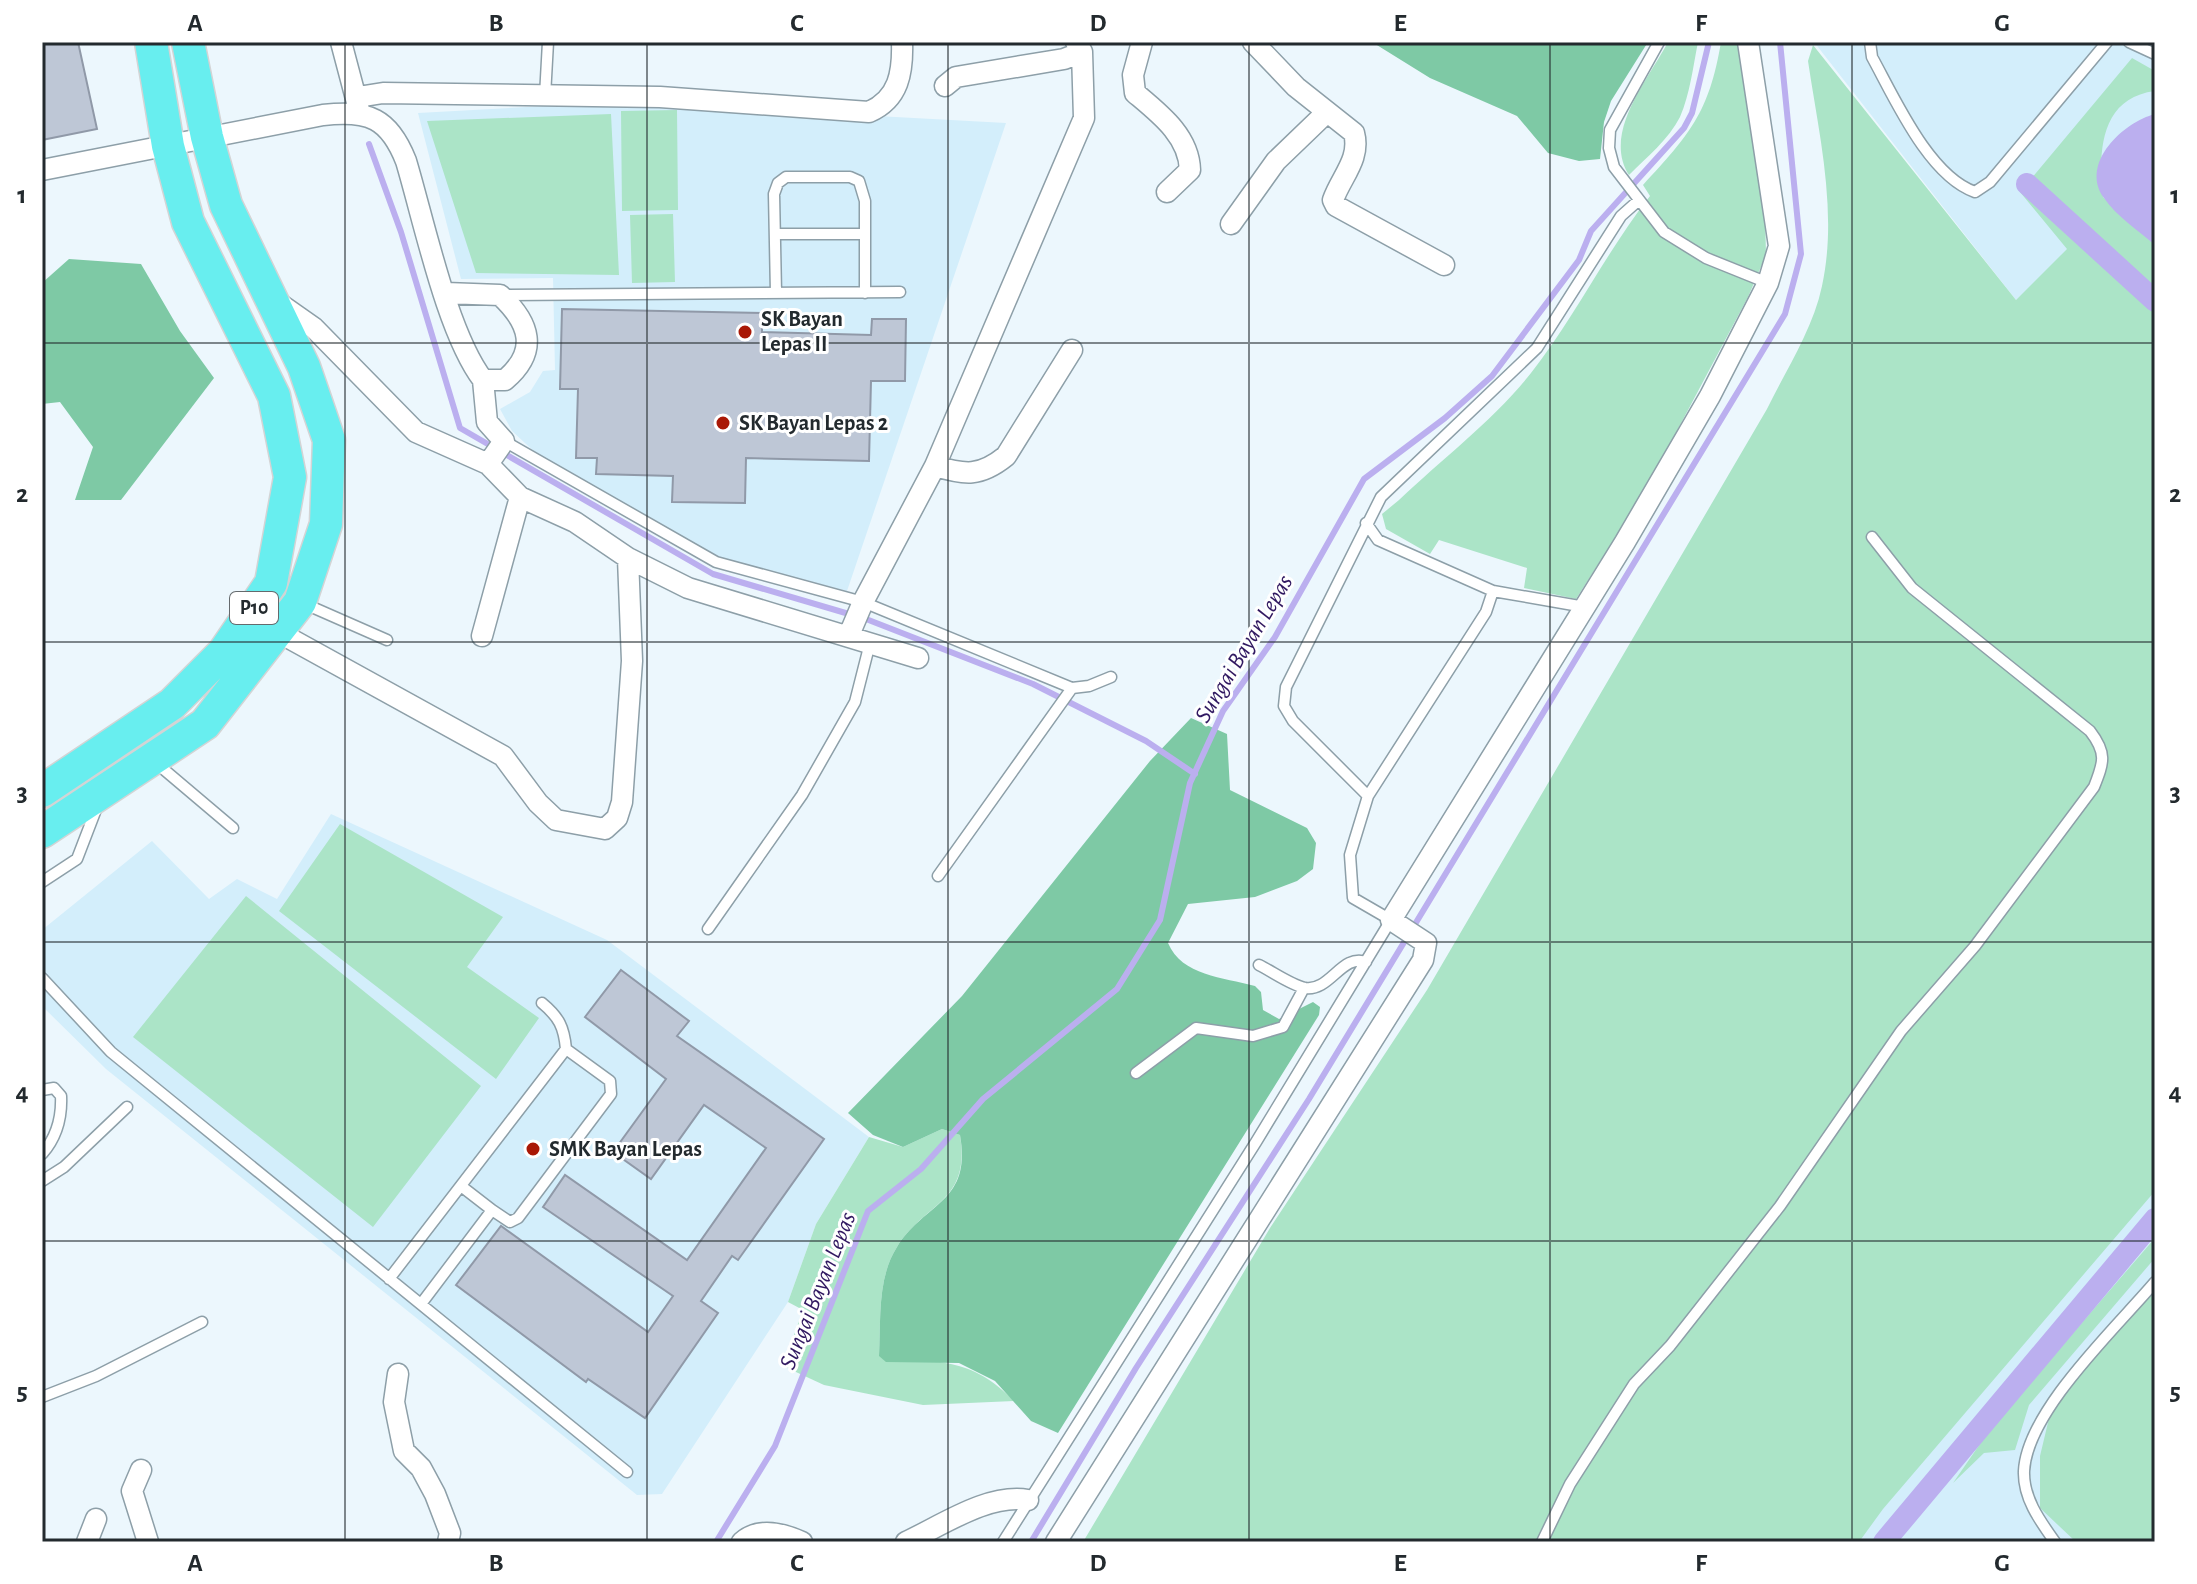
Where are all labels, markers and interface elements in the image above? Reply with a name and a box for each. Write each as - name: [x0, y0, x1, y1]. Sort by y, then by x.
- text: A: [187, 10, 203, 36]
- text: B: [488, 10, 504, 36]
- text: C: [790, 10, 804, 36]
- text: D: [1089, 10, 1107, 36]
- text: E: [1393, 10, 1407, 36]
- text: F: [1695, 10, 1708, 36]
- text: G: [1994, 10, 2010, 36]
- text: 1: [17, 182, 27, 208]
- text: 1: [2170, 182, 2180, 208]
- place label: SK Bayan Lepas II: [761, 308, 843, 355]
- marker: SK Bayan Lepas II: [736, 323, 754, 341]
- place label: SK Bayan Lepas 2: [739, 412, 888, 435]
- marker: SK Bayan Lepas 2: [714, 414, 732, 432]
- text: 2: [16, 481, 28, 507]
- text: 2: [2169, 481, 2181, 507]
- water label: Sungai Bayan Lepas: [1191, 571, 1298, 727]
- road number: P10: [230, 592, 278, 624]
- text: 3: [16, 780, 28, 806]
- text: 3: [2169, 780, 2181, 806]
- text: 4: [15, 1079, 29, 1105]
- text: 4: [2168, 1079, 2182, 1105]
- place label: SMK Bayan Lepas: [549, 1138, 702, 1161]
- marker: SMK Bayan Lepas: [524, 1140, 542, 1158]
- water label: Sungai Bayan Lepas: [776, 1209, 861, 1373]
- text: 5: [16, 1379, 28, 1405]
- text: 5: [2169, 1379, 2181, 1405]
- text: A: [187, 1550, 203, 1576]
- text: B: [488, 1550, 504, 1576]
- text: C: [790, 1550, 804, 1576]
- text: D: [1089, 1550, 1107, 1576]
- text: E: [1393, 1550, 1407, 1576]
- text: F: [1695, 1550, 1708, 1576]
- text: G: [1994, 1550, 2010, 1576]

